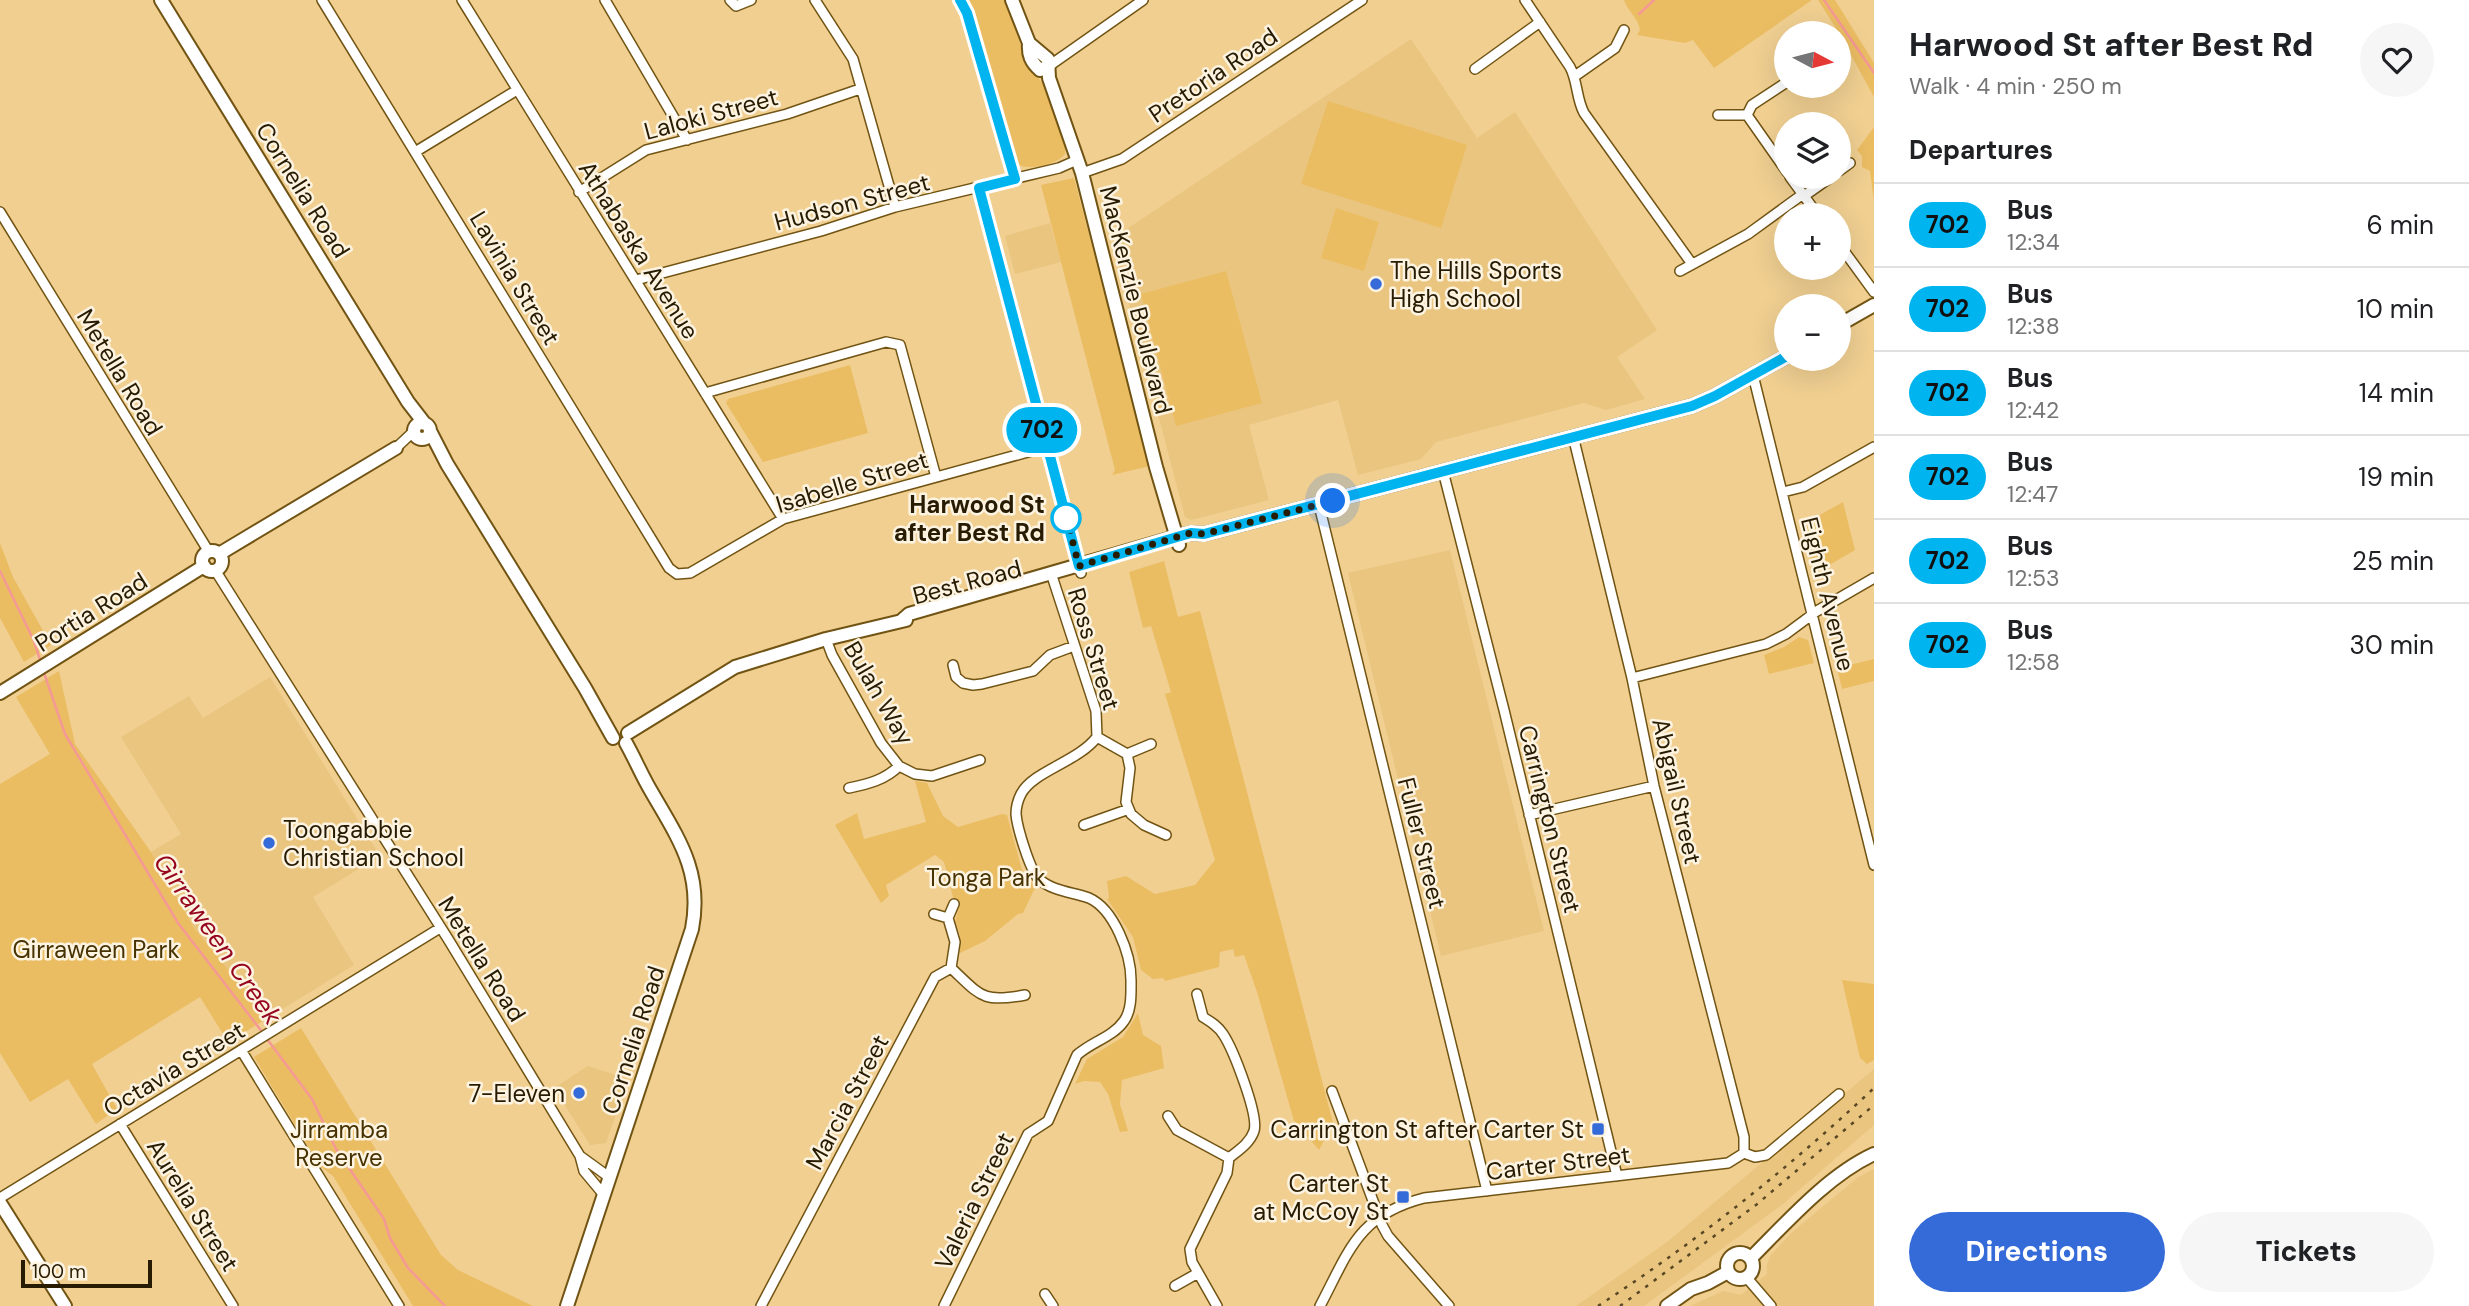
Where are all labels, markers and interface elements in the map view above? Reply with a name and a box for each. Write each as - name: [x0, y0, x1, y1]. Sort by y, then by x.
- street label: Pretoria Road: [1143, 21, 1283, 129]
- north arrow: [1774, 21, 1852, 98]
- map controls: [1774, 21, 1851, 371]
- text: Harwood St after Best Rd: [1909, 23, 2313, 66]
- button: heart: [2360, 23, 2434, 97]
- text: Walk · 4 min · 250 m: [1909, 71, 2122, 101]
- street label: Laloki Street: [641, 81, 781, 147]
- button: layers: [1774, 112, 1851, 189]
- street label: Cornelia Road: [249, 116, 357, 264]
- text: Departures: [1909, 133, 2053, 167]
- street label: Athabaska Avenue: [572, 155, 706, 345]
- street label: Hudson Street: [771, 166, 933, 238]
- street label: MacKenzie Boulevard: [1093, 183, 1179, 417]
- text: Bus: [2007, 193, 2053, 227]
- button: +: [1774, 203, 1851, 280]
- street label: Lavinia Street: [463, 205, 567, 351]
- text: 6 min: [2366, 208, 2434, 242]
- text: 702: [1926, 209, 1969, 240]
- text: 12:34: [2007, 227, 2060, 257]
- place label: The Hills Sports High School: [1390, 255, 1562, 314]
- marker: The Hills Sports High School: [1368, 276, 1384, 292]
- text: Bus: [2007, 277, 2053, 311]
- text: 10 min: [2357, 292, 2434, 326]
- text: 702: [1926, 293, 1969, 324]
- button: −: [1774, 294, 1851, 371]
- street label: Metella Road: [70, 303, 170, 441]
- text: 12:38: [2007, 311, 2060, 341]
- text: Bus: [2007, 361, 2053, 395]
- text: 14 min: [2359, 376, 2434, 410]
- text: 702: [1926, 377, 1969, 408]
- text: 12:42: [2007, 395, 2059, 425]
- line badge: 702: [1002, 407, 1082, 453]
- text: 702: [1020, 414, 1064, 445]
- street label: Isabelle Street: [772, 444, 932, 520]
- text: Bus: [2007, 445, 2053, 479]
- text: 19 min: [2358, 460, 2434, 494]
- text: 702: [1926, 461, 1969, 492]
- text: 12:47: [2007, 479, 2058, 509]
- your location: [1315, 483, 1350, 518]
- place label: Harwood St after Best Rd: [894, 489, 1045, 548]
- marker: Harwood St after Best Rd: [1051, 503, 1081, 533]
- street label: Eighth Avenue: [1794, 514, 1862, 674]
- text: Bus: [2007, 529, 2053, 563]
- text: 25 min: [2352, 544, 2434, 578]
- text: 702: [1926, 545, 1969, 576]
- street label: Best Road: [909, 553, 1025, 611]
- text: 12:53: [2007, 563, 2060, 593]
- street label: Portia Road: [29, 565, 153, 659]
- street label: Ross Street: [1061, 584, 1127, 714]
- text: Bus: [2007, 613, 2053, 647]
- text: 30 min: [2350, 628, 2434, 662]
- text: 702: [1926, 629, 1969, 660]
- street label: Bulah Way: [837, 635, 921, 751]
- text: 12:58: [2007, 647, 2060, 677]
- street label: Abigail Street: [1645, 715, 1709, 867]
- street label: Carrington Street: [1512, 722, 1588, 916]
- street label: Fuller Street: [1391, 774, 1453, 912]
- place label: Toongabbie Christian School: [283, 814, 464, 873]
- marker: Toongabbie Christian School: [261, 835, 277, 851]
- water label: Girraween Creek: [146, 846, 290, 1032]
- park label: Tonga Park: [926, 862, 1046, 893]
- street label: Metella Road: [431, 891, 533, 1027]
- park label: Girraween Park: [12, 934, 180, 965]
- street label: Cornelia Road: [594, 962, 672, 1118]
- street label: Octavia Street: [98, 1015, 250, 1123]
- street label: Marcia Street: [798, 1029, 896, 1175]
- place label: 7-Eleven: [468, 1078, 565, 1109]
- marker: 7-Eleven: [571, 1085, 587, 1101]
- park label: Jirramba Reserve: [290, 1114, 388, 1173]
- place label: Carrington St after Carter St: [1270, 1114, 1584, 1145]
- marker: Carrington St after Carter St: [1590, 1121, 1606, 1137]
- street label: Valeria Street: [927, 1127, 1021, 1275]
- street label: Aurelia Street: [140, 1133, 246, 1277]
- street label: Carter Street: [1484, 1139, 1632, 1187]
- place label: Carter St at McCoy St: [1253, 1168, 1389, 1227]
- marker: Carter St at McCoy St: [1395, 1189, 1411, 1205]
- button: Directions: [1909, 1212, 2165, 1292]
- button: Tickets: [2179, 1212, 2434, 1292]
- scale bar: [21, 1257, 152, 1289]
- text: 100 m: [32, 1259, 86, 1284]

